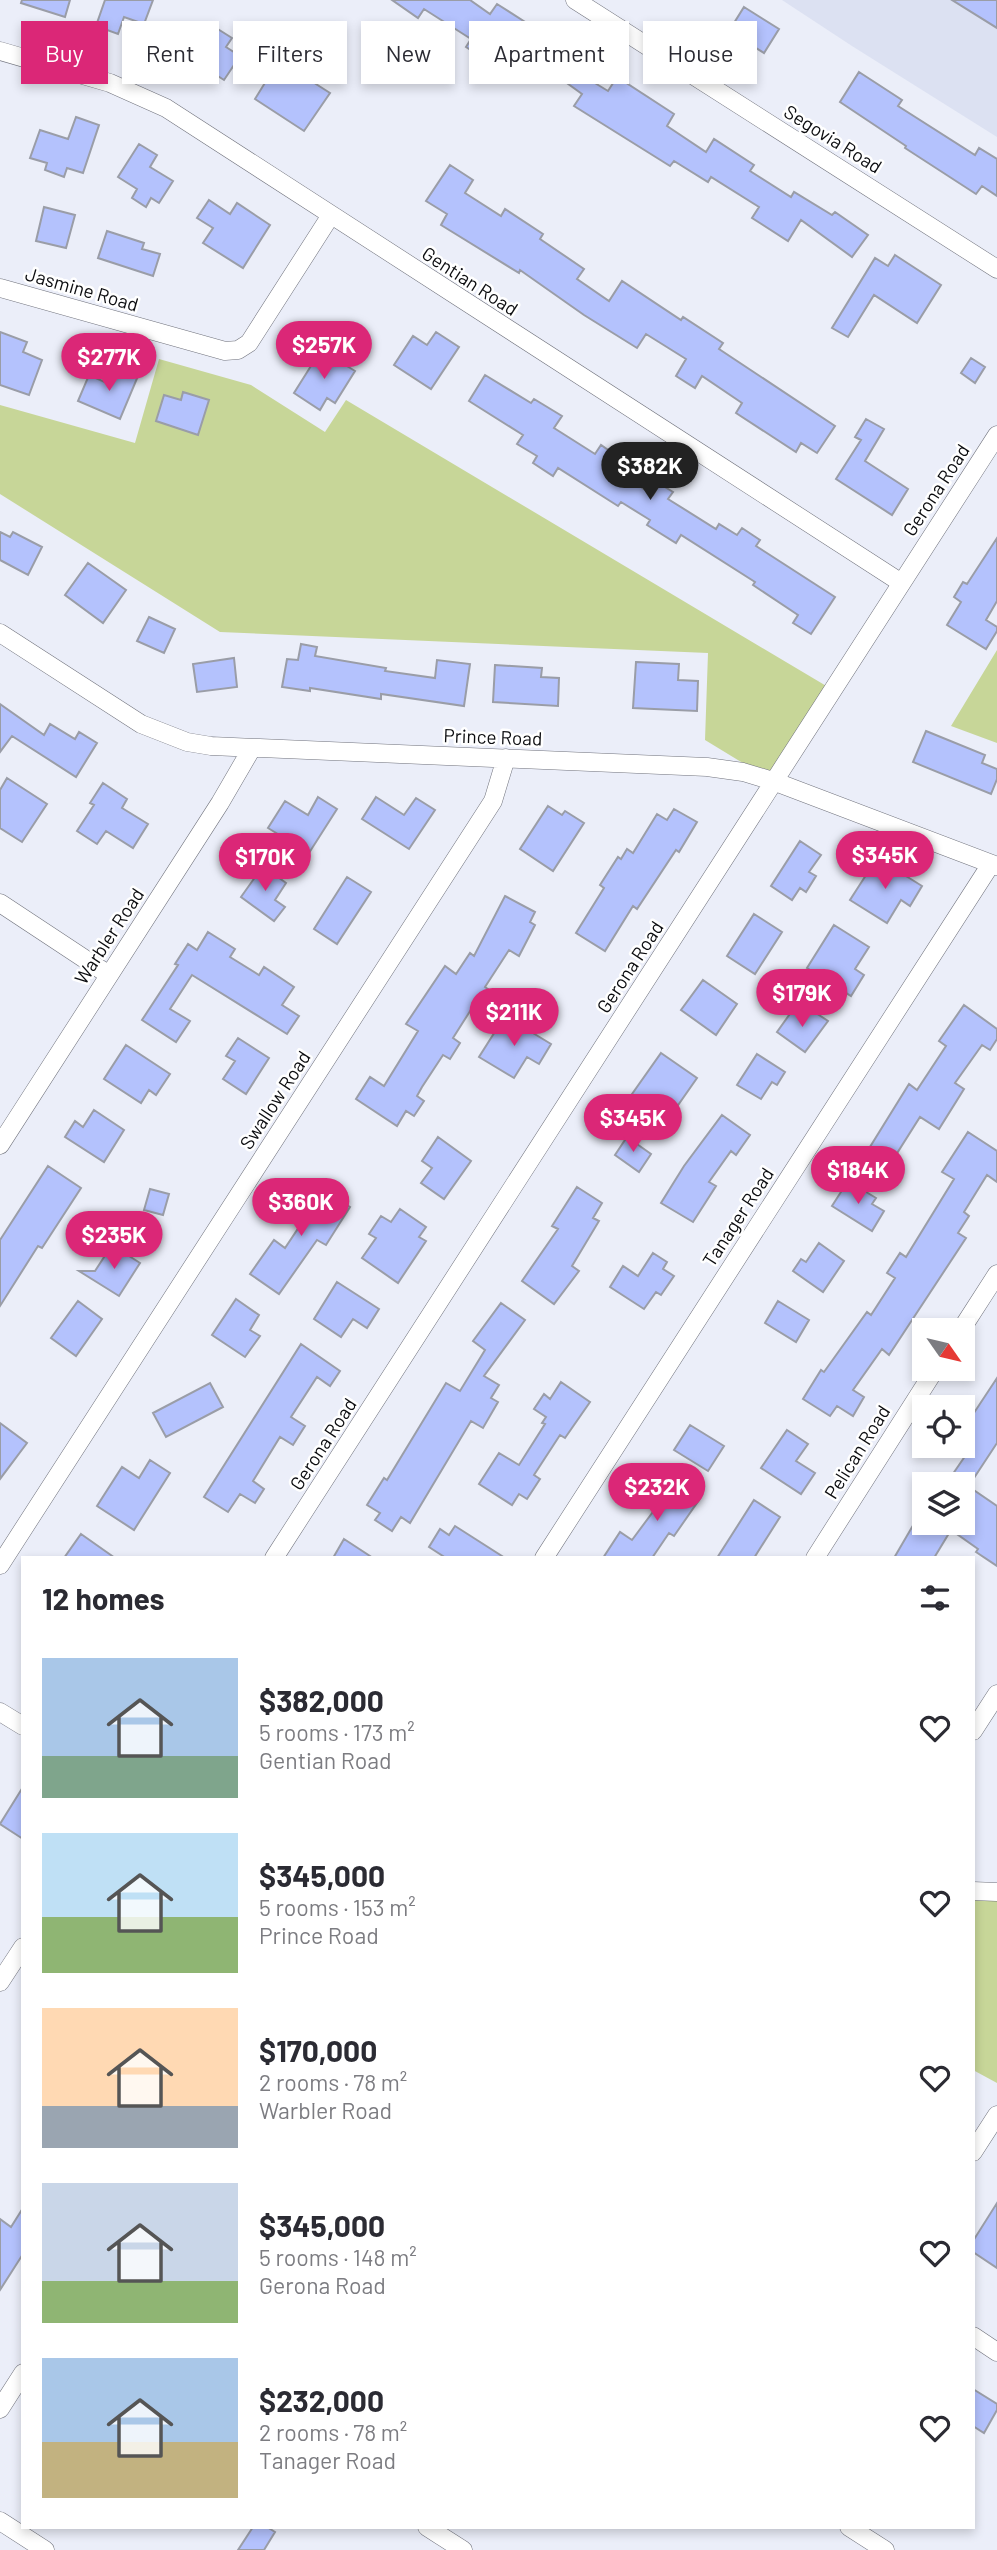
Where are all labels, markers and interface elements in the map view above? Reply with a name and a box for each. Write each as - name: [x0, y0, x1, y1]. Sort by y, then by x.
- chip: Buy: [21, 21, 108, 84]
- chip: Rent: [122, 21, 219, 84]
- chip: Filters: [233, 21, 347, 84]
- chip: New: [361, 21, 455, 84]
- chip: Apartment: [469, 21, 629, 84]
- chip: House: [643, 21, 757, 84]
- street label: Segovia Road: [780, 99, 886, 178]
- street label: Gentian Road: [418, 241, 522, 320]
- street label: Jasmine Road: [23, 261, 141, 316]
- pin: $257K: [275, 322, 373, 381]
- text: $257K: [292, 330, 356, 358]
- pin: $277K: [60, 334, 158, 393]
- text: $277K: [77, 342, 141, 370]
- street label: Gerona Road: [897, 440, 974, 540]
- pin: $382K: [601, 442, 699, 502]
- text: $382K: [617, 451, 683, 479]
- street label: Prince Road: [443, 723, 543, 750]
- pin: $345K: [836, 832, 934, 891]
- pin: $170K: [216, 834, 314, 893]
- text: $345K: [852, 840, 918, 868]
- text: $170K: [235, 842, 295, 870]
- street label: Warbler Road: [69, 883, 148, 988]
- street label: Gerona Road: [591, 917, 668, 1017]
- pin: $179K: [753, 970, 851, 1029]
- text: $179K: [772, 978, 832, 1006]
- pin: $211K: [465, 988, 563, 1048]
- text: $211K: [486, 997, 542, 1025]
- street label: Swallow Road: [234, 1046, 315, 1153]
- pin: $345K: [584, 1094, 682, 1154]
- text: $345K: [600, 1103, 666, 1131]
- pin: $184K: [809, 1146, 907, 1206]
- text: $184K: [827, 1155, 889, 1183]
- street label: Tanager Road: [697, 1163, 778, 1270]
- pin: $360K: [252, 1178, 350, 1238]
- text: $360K: [268, 1187, 334, 1215]
- pin: $235K: [65, 1212, 163, 1271]
- text: $235K: [82, 1220, 146, 1248]
- north arrow: [912, 1318, 975, 1381]
- map controls: [912, 1318, 975, 1535]
- street label: Gerona Road: [284, 1394, 361, 1494]
- button: locate: [912, 1395, 975, 1458]
- street label: Pelican Road: [819, 1401, 894, 1503]
- pin: $232K: [608, 1464, 706, 1523]
- text: $232K: [624, 1472, 690, 1500]
- button: layers: [912, 1472, 975, 1535]
- icon: filters: [916, 1579, 954, 1617]
- text: 12 homes: [42, 1580, 165, 1616]
- text: $382,000: [259, 1682, 384, 1718]
- icon: home: [98, 1686, 182, 1770]
- icon: heart: [916, 1709, 954, 1747]
- text: 5 rooms · 173 m²: [259, 1718, 415, 1746]
- text: Gentian Road: [259, 1746, 392, 1774]
- text: $345,000: [259, 1857, 385, 1893]
- icon: home: [98, 1861, 182, 1945]
- icon: heart: [916, 1884, 954, 1922]
- text: 5 rooms · 153 m²: [259, 1893, 416, 1921]
- text: Prince Road: [259, 1921, 379, 1949]
- text: $170,000: [259, 2032, 377, 2068]
- icon: home: [98, 2036, 182, 2120]
- icon: heart: [916, 2059, 954, 2097]
- text: 2 rooms · 78 m²: [259, 2068, 407, 2096]
- text: Warbler Road: [259, 2096, 392, 2124]
- text: $345,000: [259, 2207, 385, 2243]
- icon: home: [98, 2211, 182, 2295]
- icon: heart: [916, 2234, 954, 2272]
- text: 5 rooms · 148 m²: [259, 2243, 417, 2271]
- text: Gerona Road: [259, 2271, 386, 2299]
- text: $232,000: [259, 2382, 384, 2418]
- icon: home: [98, 2386, 182, 2470]
- icon: heart: [916, 2409, 954, 2447]
- text: 2 rooms · 78 m²: [259, 2418, 407, 2446]
- text: Tanager Road: [259, 2446, 396, 2474]

